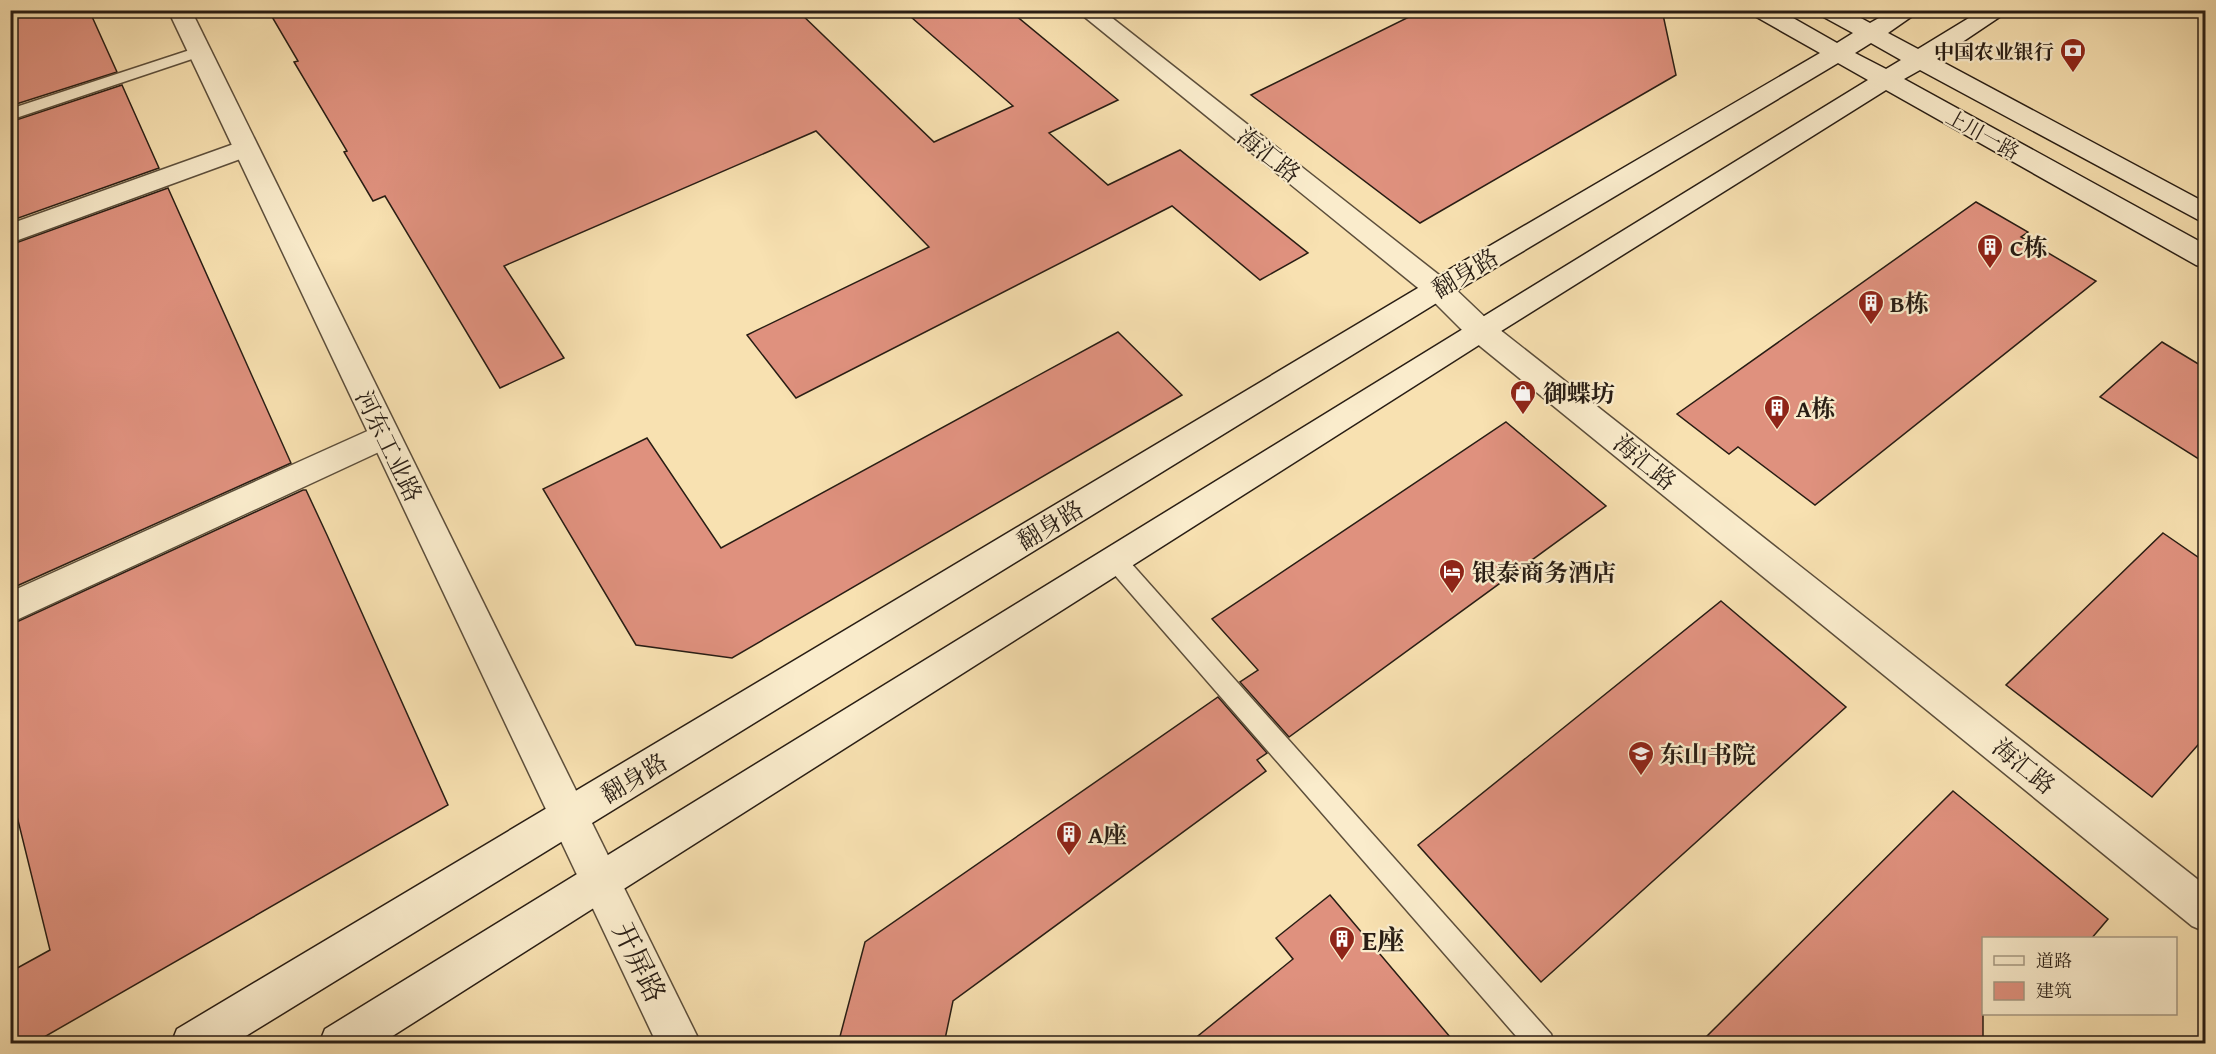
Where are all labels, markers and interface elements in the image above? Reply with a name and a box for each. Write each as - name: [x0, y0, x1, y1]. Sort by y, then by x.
- bank icon: 中国农业银行: [2058, 36, 2088, 74]
- place label: 中国农业银行: [1934, 37, 2054, 66]
- street label: 上川一路: [1941, 102, 2025, 166]
- street label: 海汇路: [1230, 119, 1308, 191]
- place label: C栋: [2010, 230, 2048, 265]
- building icon: C栋: [1975, 232, 2005, 270]
- street label: 翻身路: [1425, 239, 1505, 307]
- place label: B栋: [1890, 286, 1929, 321]
- building icon: B栋: [1856, 288, 1886, 326]
- place label: 御蝶坊: [1543, 376, 1615, 411]
- shop icon: 御蝶坊: [1508, 378, 1538, 416]
- street label: 河东工业路: [347, 384, 431, 508]
- place label: A栋: [1796, 391, 1835, 426]
- building icon: A栋: [1762, 393, 1792, 431]
- street label: 海汇路: [1606, 426, 1684, 498]
- street label: 翻身路: [1010, 491, 1090, 559]
- place label: 银泰商务酒店: [1472, 555, 1616, 590]
- hotel icon: 银泰商务酒店: [1437, 557, 1467, 595]
- street label: 海汇路: [1985, 730, 2063, 802]
- place label: 东山书院: [1660, 737, 1756, 772]
- school or university icon: 东山书院: [1626, 739, 1656, 777]
- street label: 翻身路: [594, 744, 674, 812]
- place label: A座: [1088, 817, 1127, 852]
- building icon: A座: [1054, 819, 1084, 857]
- street label: 开屏路: [603, 915, 677, 1009]
- place label: E座: [1362, 919, 1405, 960]
- building icon: E座: [1327, 924, 1357, 962]
- legend: [1982, 937, 2177, 1015]
- text: 道路: [2036, 947, 2072, 974]
- text: 建筑: [2036, 977, 2072, 1004]

